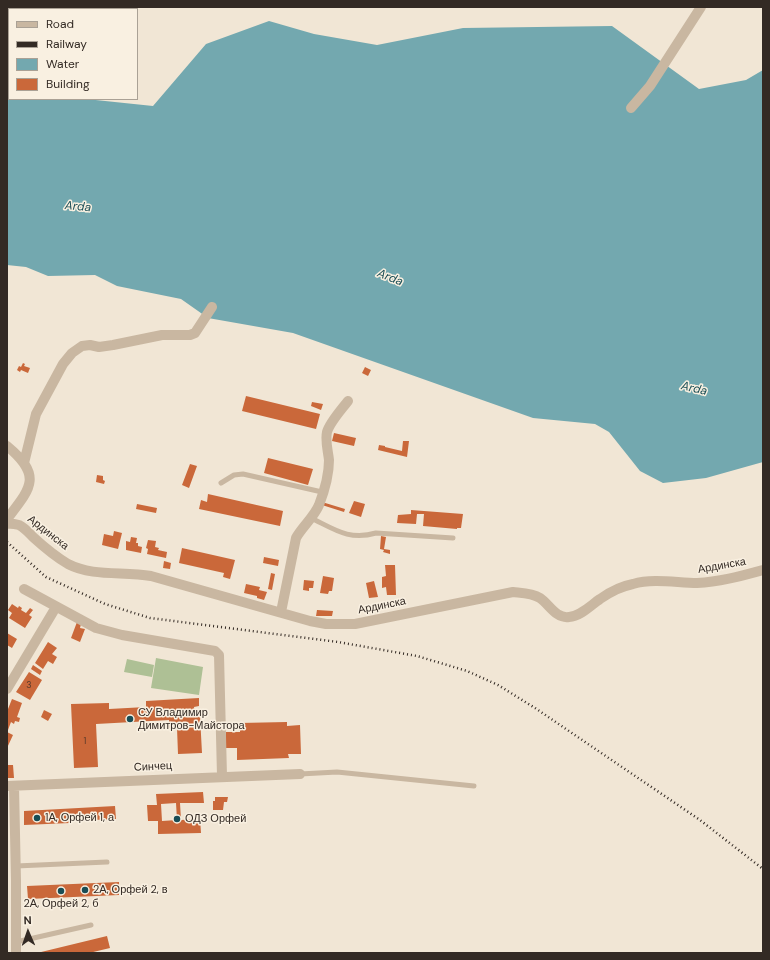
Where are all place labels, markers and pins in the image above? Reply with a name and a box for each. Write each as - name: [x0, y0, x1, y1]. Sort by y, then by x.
- place label: СУ Владимир Димитров-Майстора: [138, 706, 245, 732]
- marker: СУ Владимир Димитров-Майстора: [125, 714, 135, 724]
- place label: 1А, Орфей 1, а: [45, 811, 114, 825]
- place label: ОДЗ Орфей: [185, 812, 246, 826]
- marker: 1А, Орфей 1, а: [32, 813, 42, 823]
- marker: ОДЗ Орфей: [172, 814, 182, 824]
- place label: 2А, Орфей 2, в: [93, 883, 168, 897]
- marker: 2А, Орфей 2, в: [80, 885, 90, 895]
- marker: 2А, Орфей 2, б: [56, 886, 66, 896]
- place label: 2А, Орфей 2, б: [23, 897, 99, 911]

